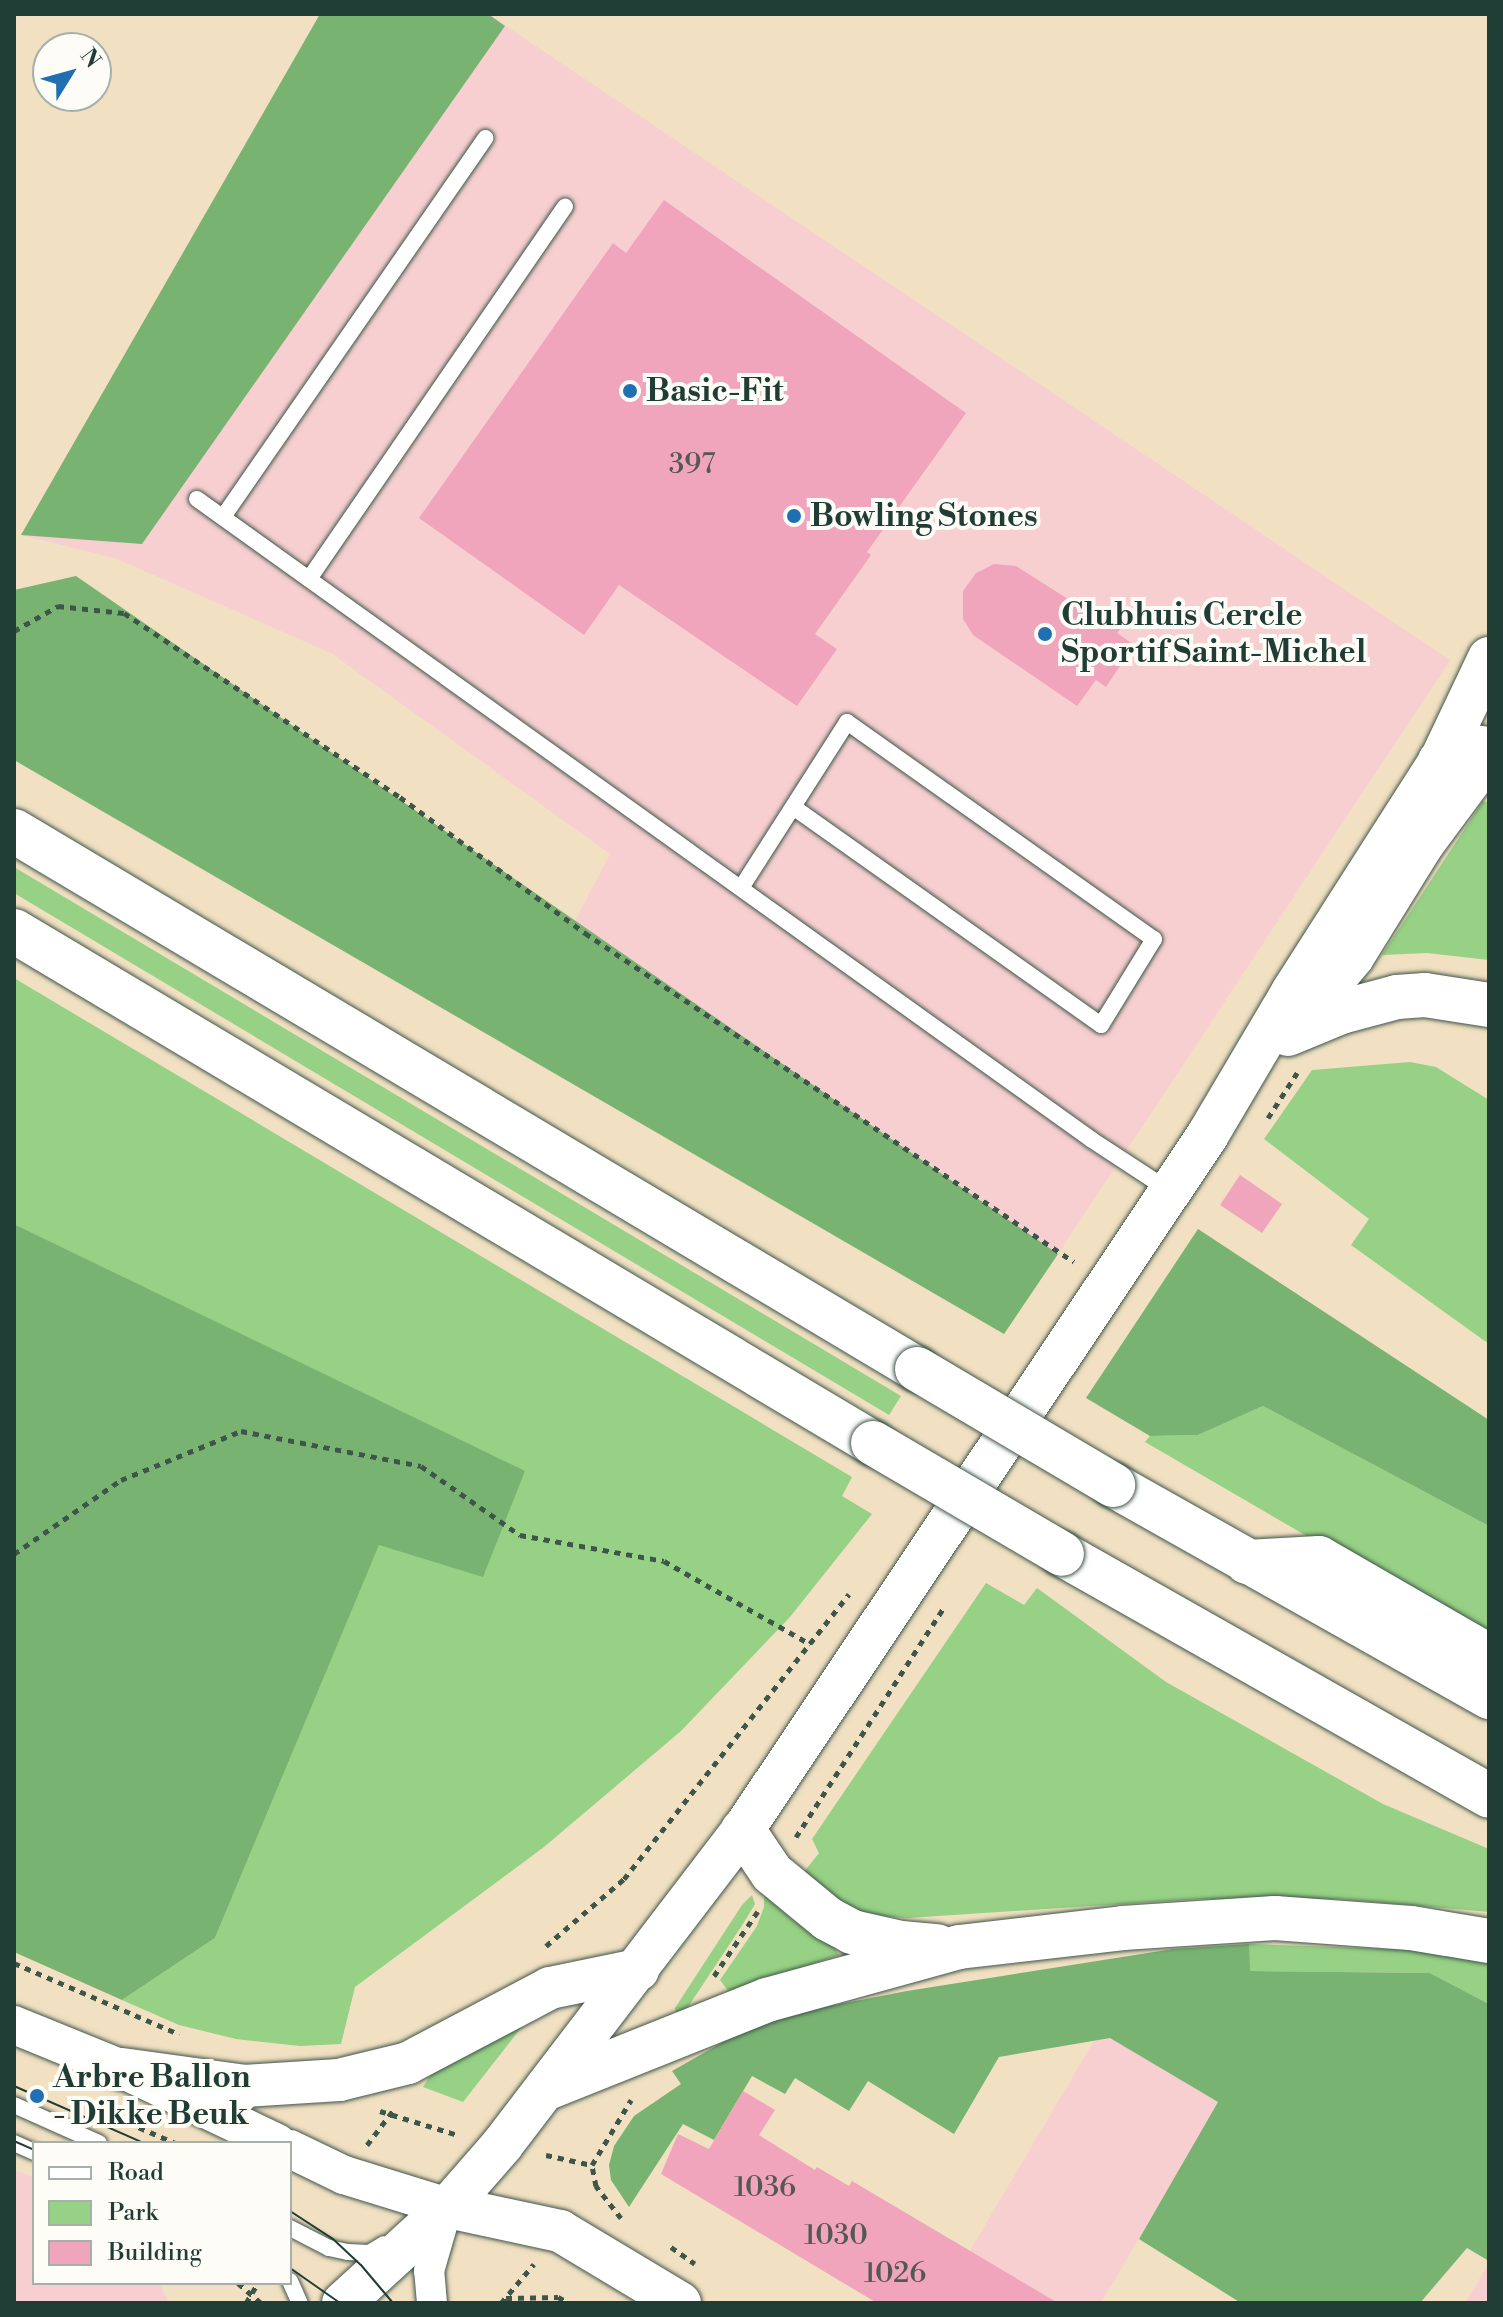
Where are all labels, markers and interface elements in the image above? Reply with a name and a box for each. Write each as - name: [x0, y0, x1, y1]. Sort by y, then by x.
- north arrow: [32, 32, 112, 112]
- text: N: [74, 43, 106, 74]
- place label: Basic-Fit: [646, 372, 784, 410]
- marker: Basic-Fit: [621, 382, 639, 400]
- house number: 397: [669, 448, 715, 482]
- place label: Bowling Stones: [810, 497, 1038, 535]
- marker: Bowling Stones: [785, 507, 803, 525]
- place label: Clubhuis Cercle Sportif Saint-Michel: [1061, 597, 1366, 672]
- marker: Clubhuis Cercle Sportif Saint-Michel: [1036, 625, 1054, 643]
- place label: Arbre Ballon - Dikke Beuk: [53, 2059, 251, 2134]
- marker: Arbre Ballon - Dikke Beuk: [28, 2087, 46, 2105]
- legend: [32, 2141, 292, 2285]
- text: Road: [108, 2158, 164, 2188]
- house number: 1036: [734, 2171, 796, 2205]
- text: Park: [108, 2198, 158, 2228]
- house number: 1030: [804, 2219, 868, 2253]
- text: Building: [108, 2238, 202, 2268]
- house number: 1026: [864, 2257, 926, 2291]

